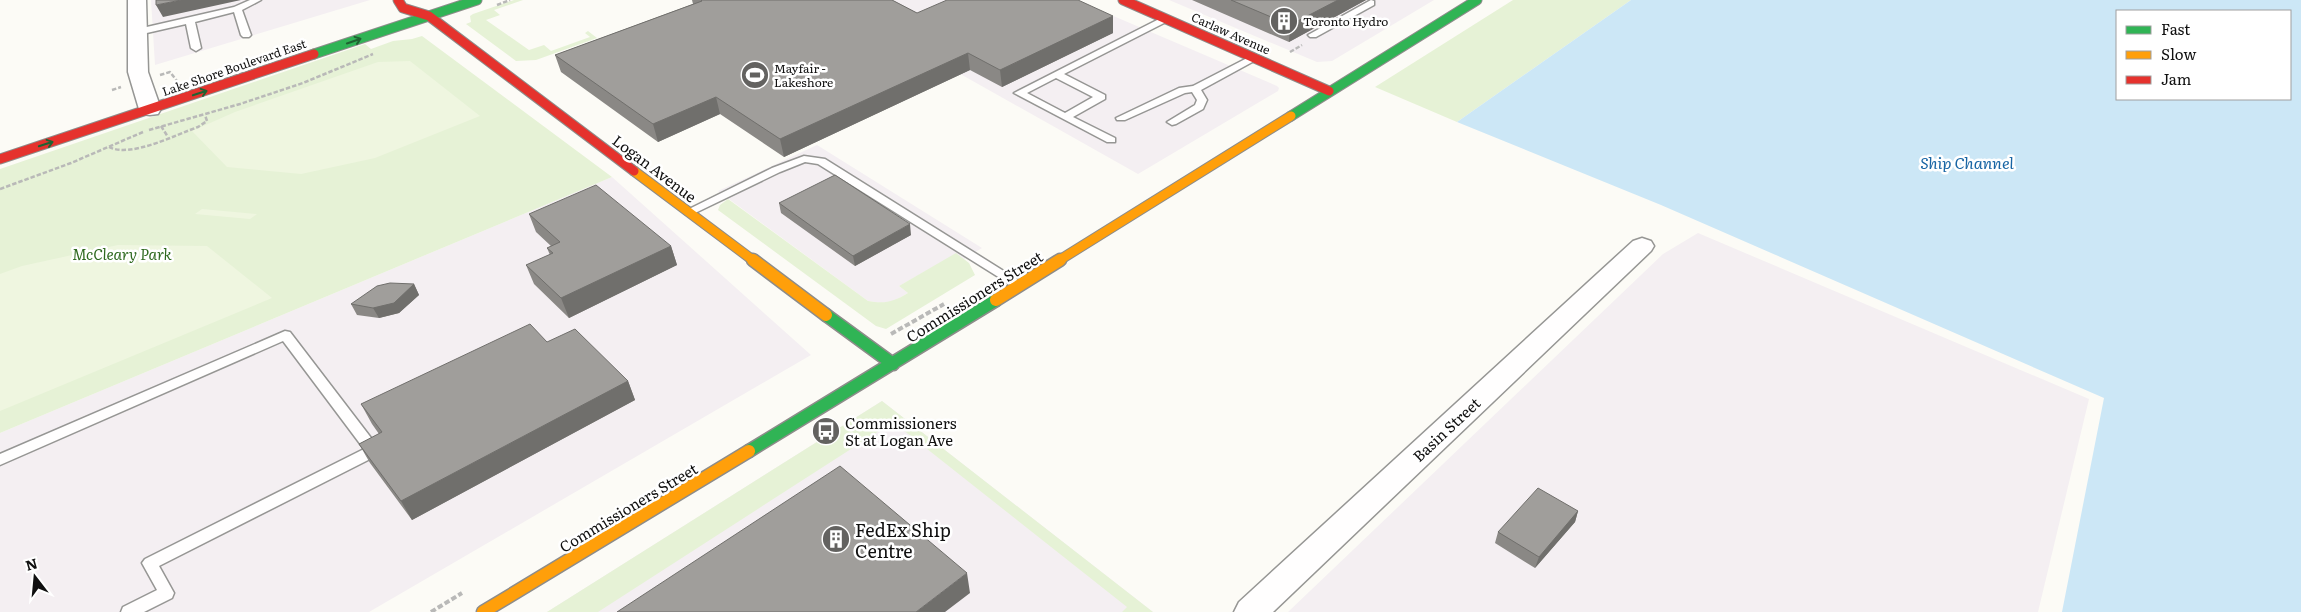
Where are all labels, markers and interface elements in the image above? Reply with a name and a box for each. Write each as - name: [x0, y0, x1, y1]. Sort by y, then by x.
- building icon: Toronto Hydro: [1269, 6, 1299, 36]
- street label: Carlaw Avenue: [1189, 8, 1273, 58]
- legend: [2116, 10, 2291, 100]
- place label: Toronto Hydro: [1303, 12, 1388, 30]
- text: Fast: [2161, 17, 2190, 40]
- street label: Lake Shore Boulevard East: [160, 34, 309, 100]
- one-way arrow: [346, 36, 362, 45]
- text: Slow: [2161, 42, 2196, 65]
- place label: Mayfair - Lakeshore: [774, 59, 833, 91]
- sports icon: Mayfair - Lakeshore: [740, 60, 770, 90]
- text: Jam: [2161, 67, 2192, 90]
- one-way arrow: [192, 87, 208, 97]
- street label: Logan Avenue: [608, 129, 702, 207]
- one-way arrow: [38, 139, 54, 148]
- water label: Ship Channel: [1920, 150, 2014, 174]
- park label: McCleary Park: [72, 242, 173, 265]
- street label: Commissioners Street: [901, 245, 1047, 347]
- street label: Basin Street: [1407, 391, 1485, 467]
- place label: Commissioners St at Logan Ave: [845, 411, 957, 451]
- bus stop icon: Commissioners St at Logan Ave: [811, 416, 841, 446]
- street label: Commissioners Street: [555, 457, 701, 557]
- place label: FedEx Ship Centre: [855, 516, 951, 564]
- building icon: FedEx Ship Centre: [821, 524, 851, 554]
- north arrow: [10, 552, 60, 602]
- text: N: [23, 552, 40, 575]

